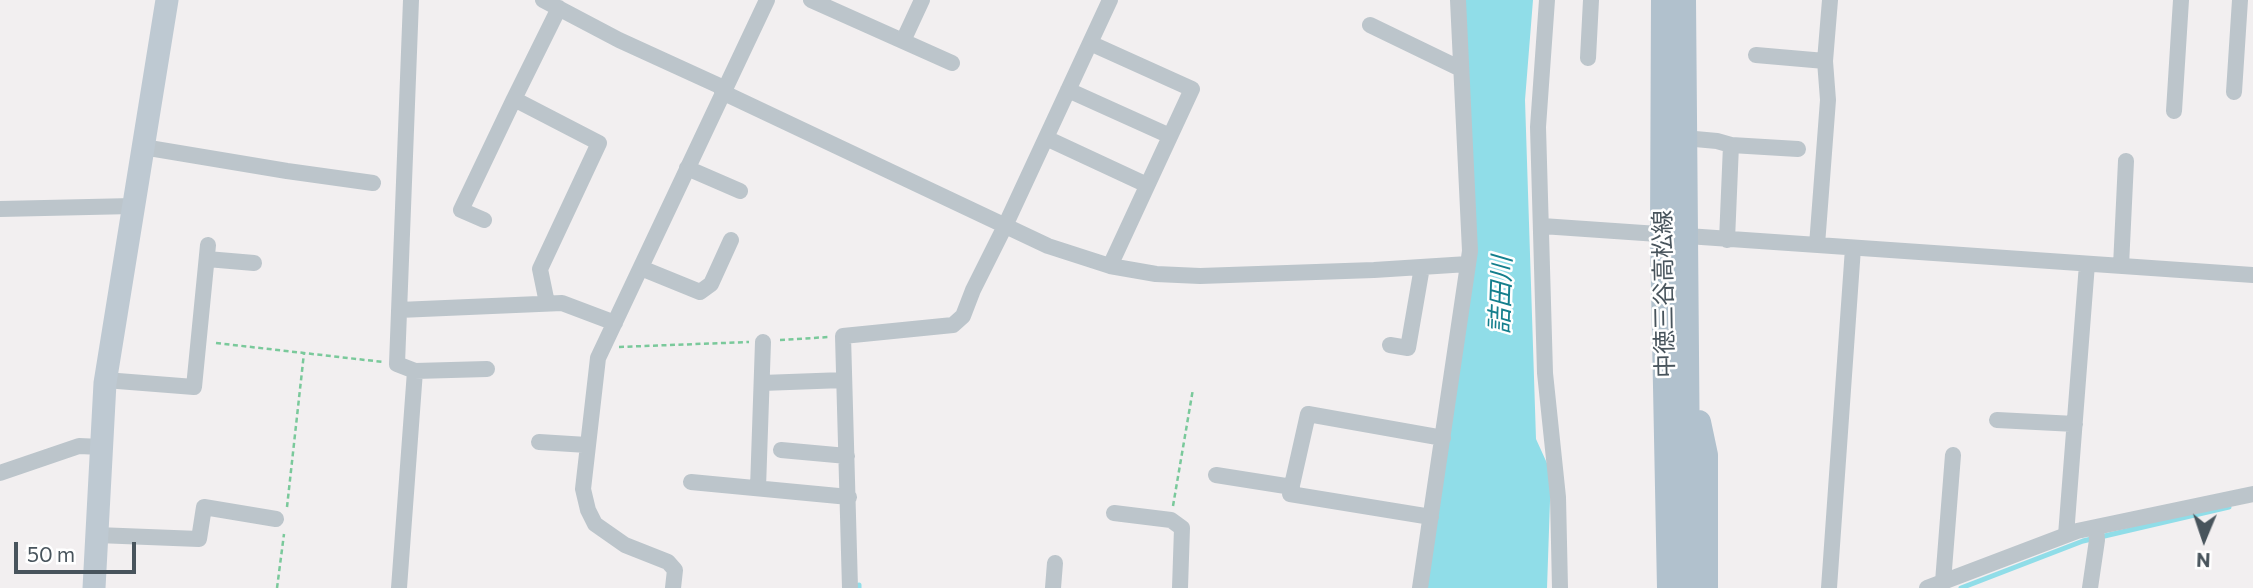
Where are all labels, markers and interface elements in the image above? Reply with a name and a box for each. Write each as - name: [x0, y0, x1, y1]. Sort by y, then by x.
- street label: 中徳三谷高松線: [1648, 210, 1680, 378]
- water label: 詰田川: [1484, 255, 1518, 335]
- north arrow: [2169, 504, 2239, 574]
- scale bar: [18, 528, 140, 572]
- text: 50 m: [27, 541, 75, 566]
- text: N: [2196, 549, 2211, 572]

